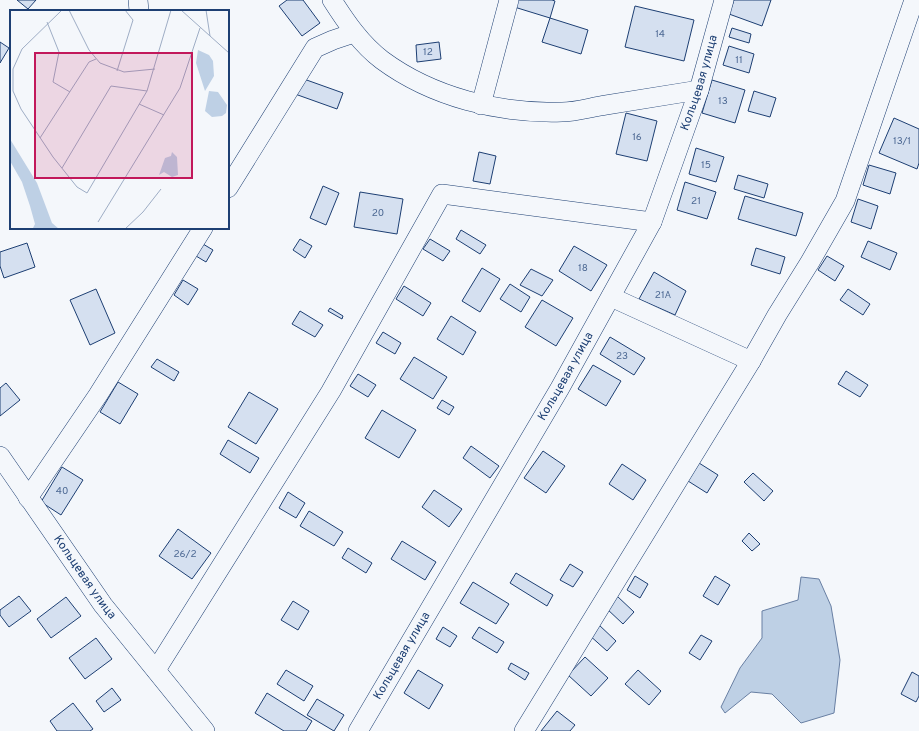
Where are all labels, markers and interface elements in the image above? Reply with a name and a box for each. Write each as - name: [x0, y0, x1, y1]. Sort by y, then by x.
- inset map: [10, 10, 229, 229]
- house number: 14: [655, 28, 665, 41]
- street label: Кольцевая улица: [677, 33, 722, 133]
- house number: 12: [423, 46, 433, 59]
- house number: 11: [735, 54, 743, 67]
- house number: 13: [718, 95, 728, 108]
- house number: 16: [632, 131, 642, 144]
- house number: 13/1: [893, 135, 911, 148]
- house number: 15: [701, 159, 711, 172]
- house number: 21: [691, 195, 701, 208]
- house number: 20: [372, 207, 384, 220]
- house number: 18: [578, 262, 588, 275]
- house number: 21А: [655, 289, 671, 302]
- street label: Кольцевая улица: [534, 329, 597, 424]
- house number: 23: [616, 350, 628, 363]
- house number: 40: [56, 485, 68, 498]
- street label: Кольцевая улица: [49, 532, 120, 623]
- house number: 26/2: [173, 548, 197, 561]
- street label: Кольцевая улица: [370, 609, 434, 703]

